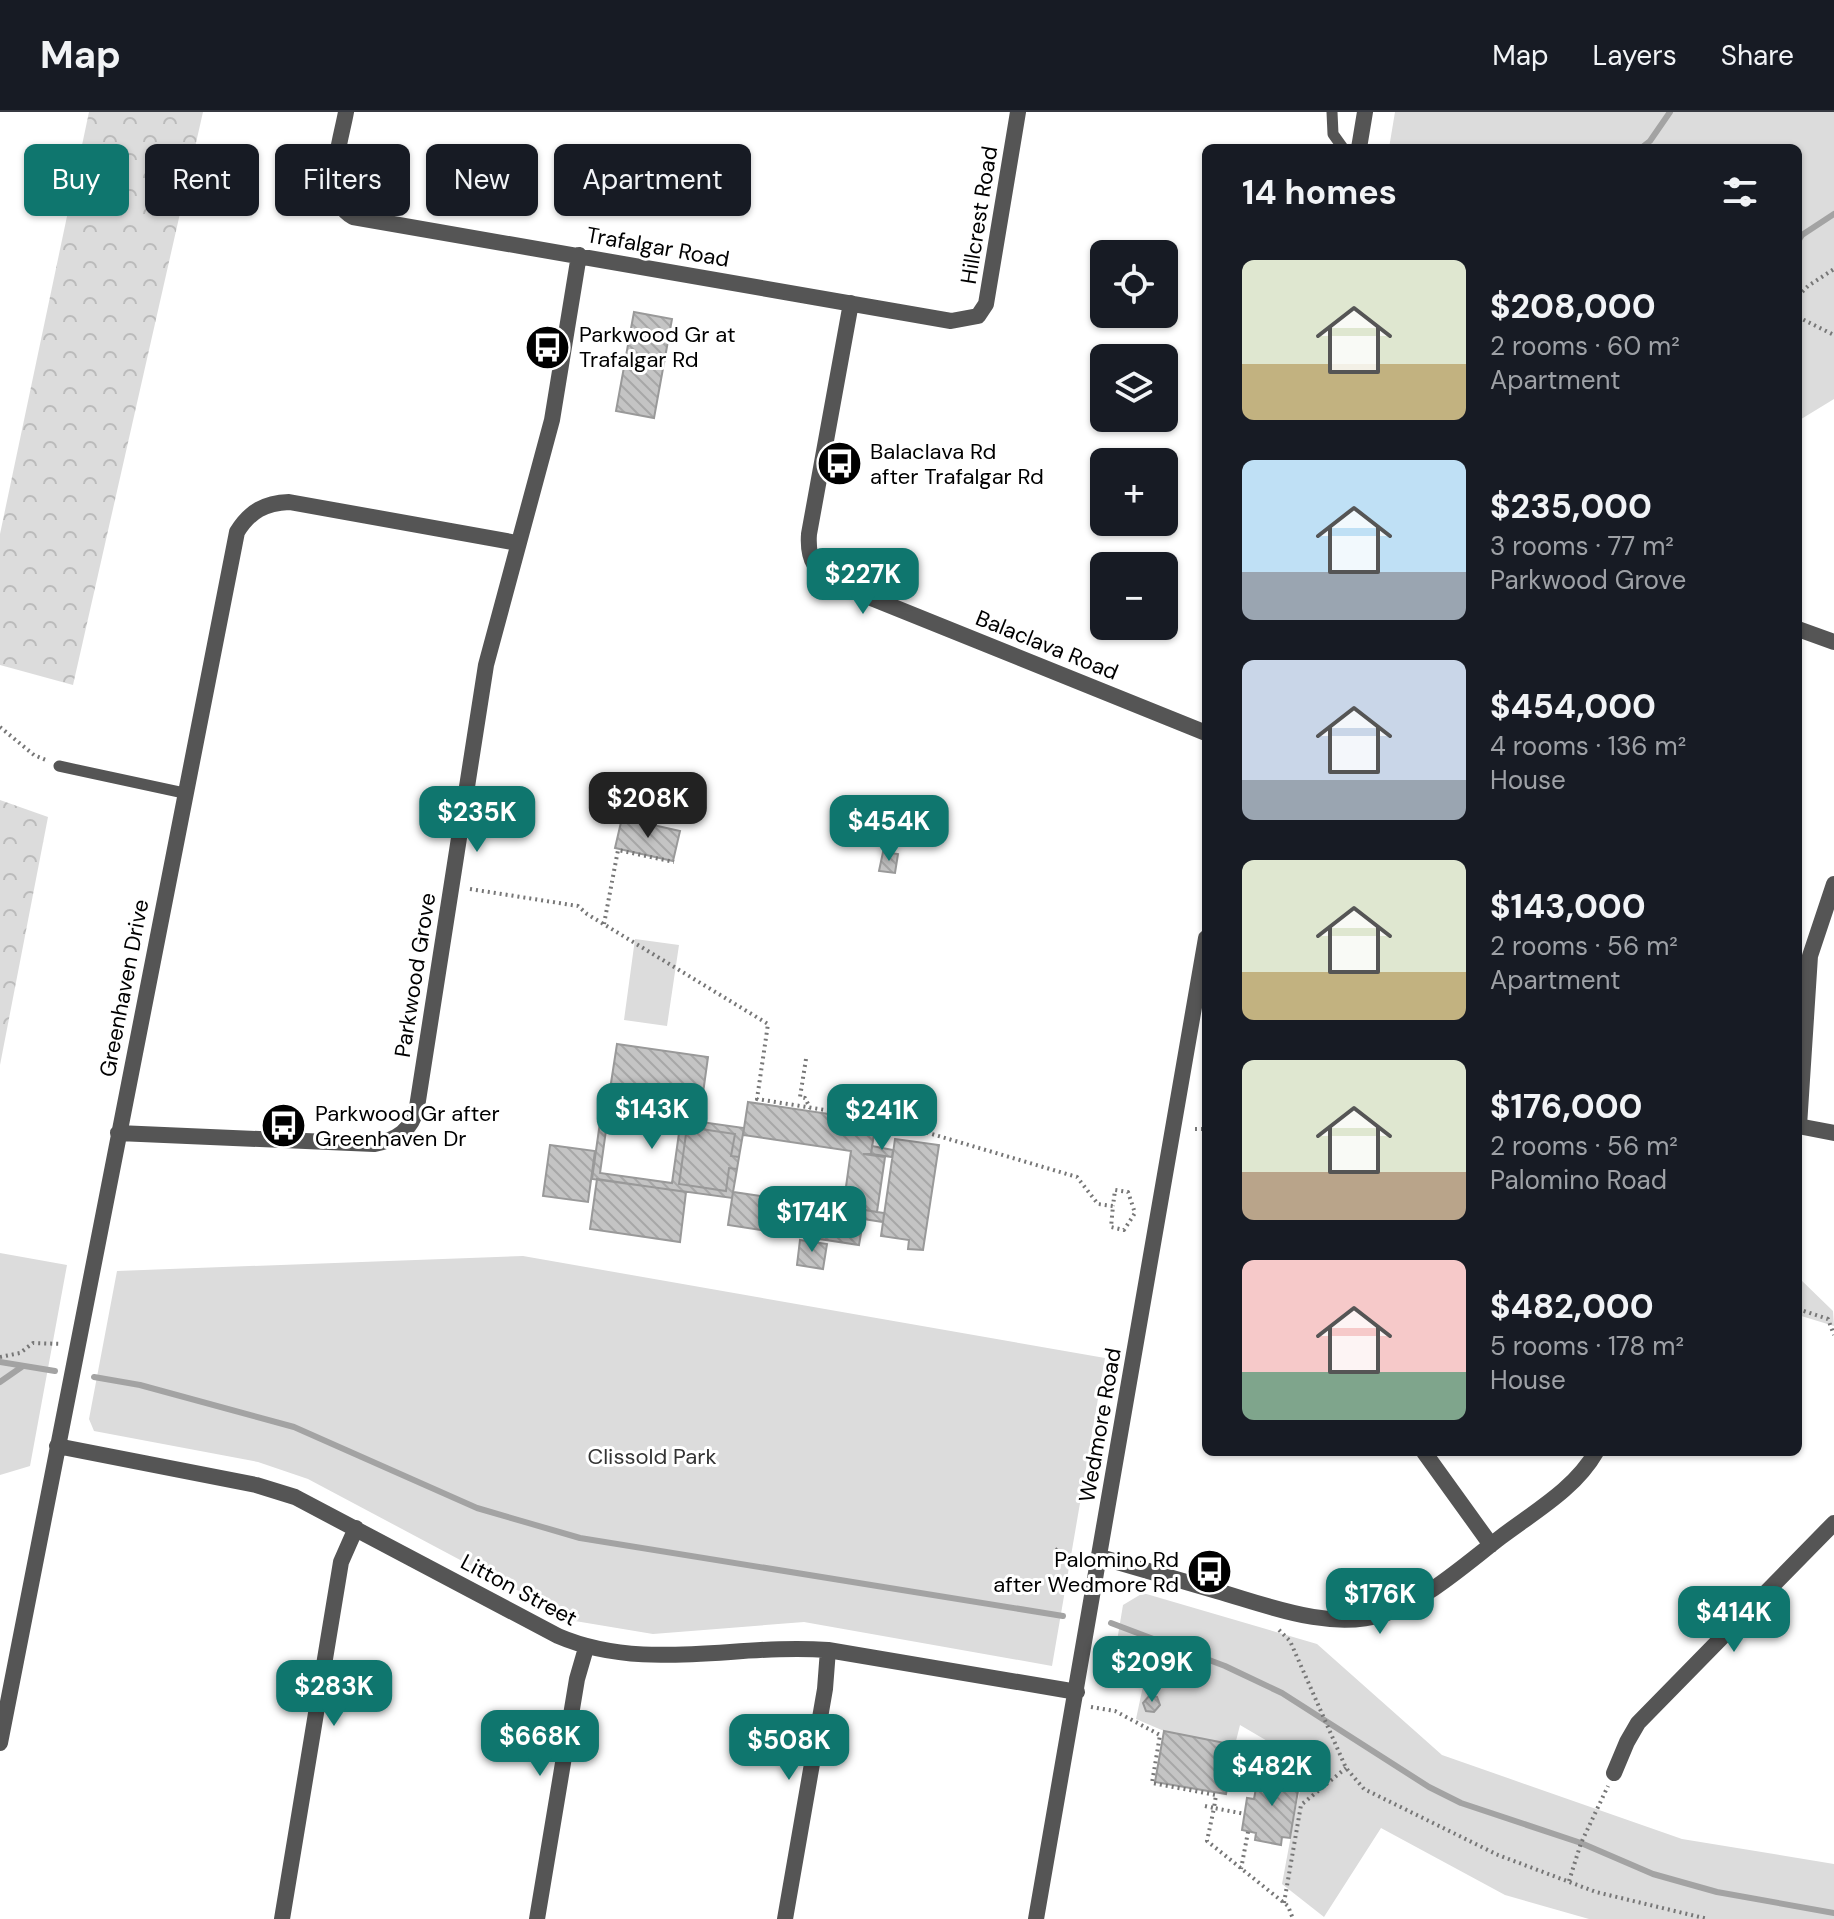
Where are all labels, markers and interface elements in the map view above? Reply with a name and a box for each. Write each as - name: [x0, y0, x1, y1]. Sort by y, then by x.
- text: Map: [40, 30, 121, 80]
- text: Map: [1492, 37, 1549, 74]
- text: Layers: [1593, 37, 1677, 74]
- text: Share: [1721, 37, 1794, 74]
- chip: Buy: [24, 144, 129, 216]
- chip: Rent: [145, 144, 259, 216]
- chip: Filters: [275, 144, 410, 216]
- chip: New: [426, 144, 538, 216]
- chip: Apartment: [554, 144, 751, 216]
- street label: Hillcrest Road: [954, 144, 1004, 286]
- text: 14 homes: [1242, 170, 1397, 215]
- icon: filters: [1718, 170, 1762, 214]
- street label: Trafalgar Road: [584, 220, 732, 274]
- map controls: [1090, 240, 1178, 640]
- button: locate: [1090, 240, 1178, 328]
- text: $208,000: [1490, 284, 1656, 329]
- icon: home: [1306, 292, 1402, 388]
- place label: Parkwood Gr at Trafalgar Rd: [579, 320, 736, 374]
- bus stop icon: Parkwood Gr at Trafalgar Rd: [524, 323, 572, 371]
- text: 2 rooms · 60 m²: [1490, 329, 1680, 363]
- button: layers: [1090, 344, 1178, 432]
- text: Apartment: [1490, 363, 1621, 397]
- place label: Balaclava Rd after Trafalgar Rd: [870, 437, 1044, 491]
- bus stop icon: Balaclava Rd after Trafalgar Rd: [815, 440, 863, 488]
- button: +: [1090, 448, 1178, 536]
- text: $235,000: [1490, 484, 1652, 529]
- icon: home: [1306, 492, 1402, 588]
- text: 3 rooms · 77 m²: [1490, 529, 1674, 563]
- pin: $227K: [807, 548, 919, 616]
- button: −: [1090, 552, 1178, 640]
- text: $227K: [825, 557, 901, 591]
- text: Parkwood Grove: [1490, 563, 1686, 597]
- street label: Balaclava Road: [971, 603, 1123, 687]
- text: $454,000: [1490, 684, 1656, 729]
- icon: home: [1306, 692, 1402, 788]
- text: 4 rooms · 136 m²: [1490, 729, 1686, 763]
- text: House: [1490, 763, 1566, 797]
- pin: $208K: [592, 772, 704, 840]
- text: $208K: [607, 781, 689, 815]
- pin: $235K: [421, 786, 533, 854]
- text: $235K: [437, 795, 517, 829]
- pin: $454K: [833, 795, 945, 863]
- text: $454K: [848, 804, 930, 838]
- text: $143,000: [1490, 884, 1646, 929]
- street label: Parkwood Grove: [388, 891, 442, 1059]
- icon: home: [1306, 892, 1402, 988]
- street label: Greenhaven Drive: [93, 897, 155, 1079]
- text: 2 rooms · 56 m²: [1490, 929, 1678, 963]
- text: Apartment: [1490, 963, 1621, 997]
- pin: $143K: [596, 1083, 708, 1151]
- pin: $241K: [826, 1084, 938, 1152]
- text: $176,000: [1490, 1084, 1643, 1129]
- text: $143K: [615, 1092, 689, 1126]
- icon: home: [1306, 1092, 1402, 1188]
- text: $241K: [845, 1093, 919, 1127]
- place label: Parkwood Gr after Greenhaven Dr: [315, 1099, 500, 1153]
- bus stop icon: Parkwood Gr after Greenhaven Dr: [260, 1102, 308, 1150]
- text: 2 rooms · 56 m²: [1490, 1129, 1678, 1163]
- text: Palomino Road: [1490, 1163, 1667, 1197]
- pin: $174K: [756, 1186, 868, 1254]
- text: $174K: [776, 1195, 848, 1229]
- text: $482,000: [1490, 1284, 1654, 1329]
- icon: home: [1306, 1292, 1402, 1388]
- text: 5 rooms · 178 m²: [1490, 1329, 1684, 1363]
- street label: Wedmore Road: [1072, 1345, 1128, 1505]
- text: House: [1490, 1363, 1566, 1397]
- park label: Clissold Park: [587, 1442, 717, 1471]
- place label: Palomino Rd after Wedmore Rd: [993, 1545, 1179, 1599]
- street label: Litton Street: [456, 1547, 582, 1633]
- bus stop icon: Palomino Rd after Wedmore Rd: [1186, 1548, 1234, 1596]
- pin: $176K: [1324, 1568, 1436, 1636]
- text: $176K: [1344, 1577, 1416, 1611]
- pin: $414K: [1678, 1586, 1790, 1654]
- text: $414K: [1696, 1595, 1772, 1629]
- pin: $209K: [1096, 1636, 1208, 1704]
- text: $209K: [1111, 1645, 1193, 1679]
- pin: $283K: [278, 1660, 390, 1728]
- text: $283K: [294, 1669, 374, 1703]
- pin: $668K: [484, 1710, 596, 1778]
- pin: $508K: [733, 1714, 845, 1782]
- text: $668K: [499, 1719, 581, 1753]
- text: $508K: [747, 1723, 831, 1757]
- pin: $482K: [1216, 1740, 1328, 1808]
- text: $482K: [1232, 1749, 1312, 1783]

